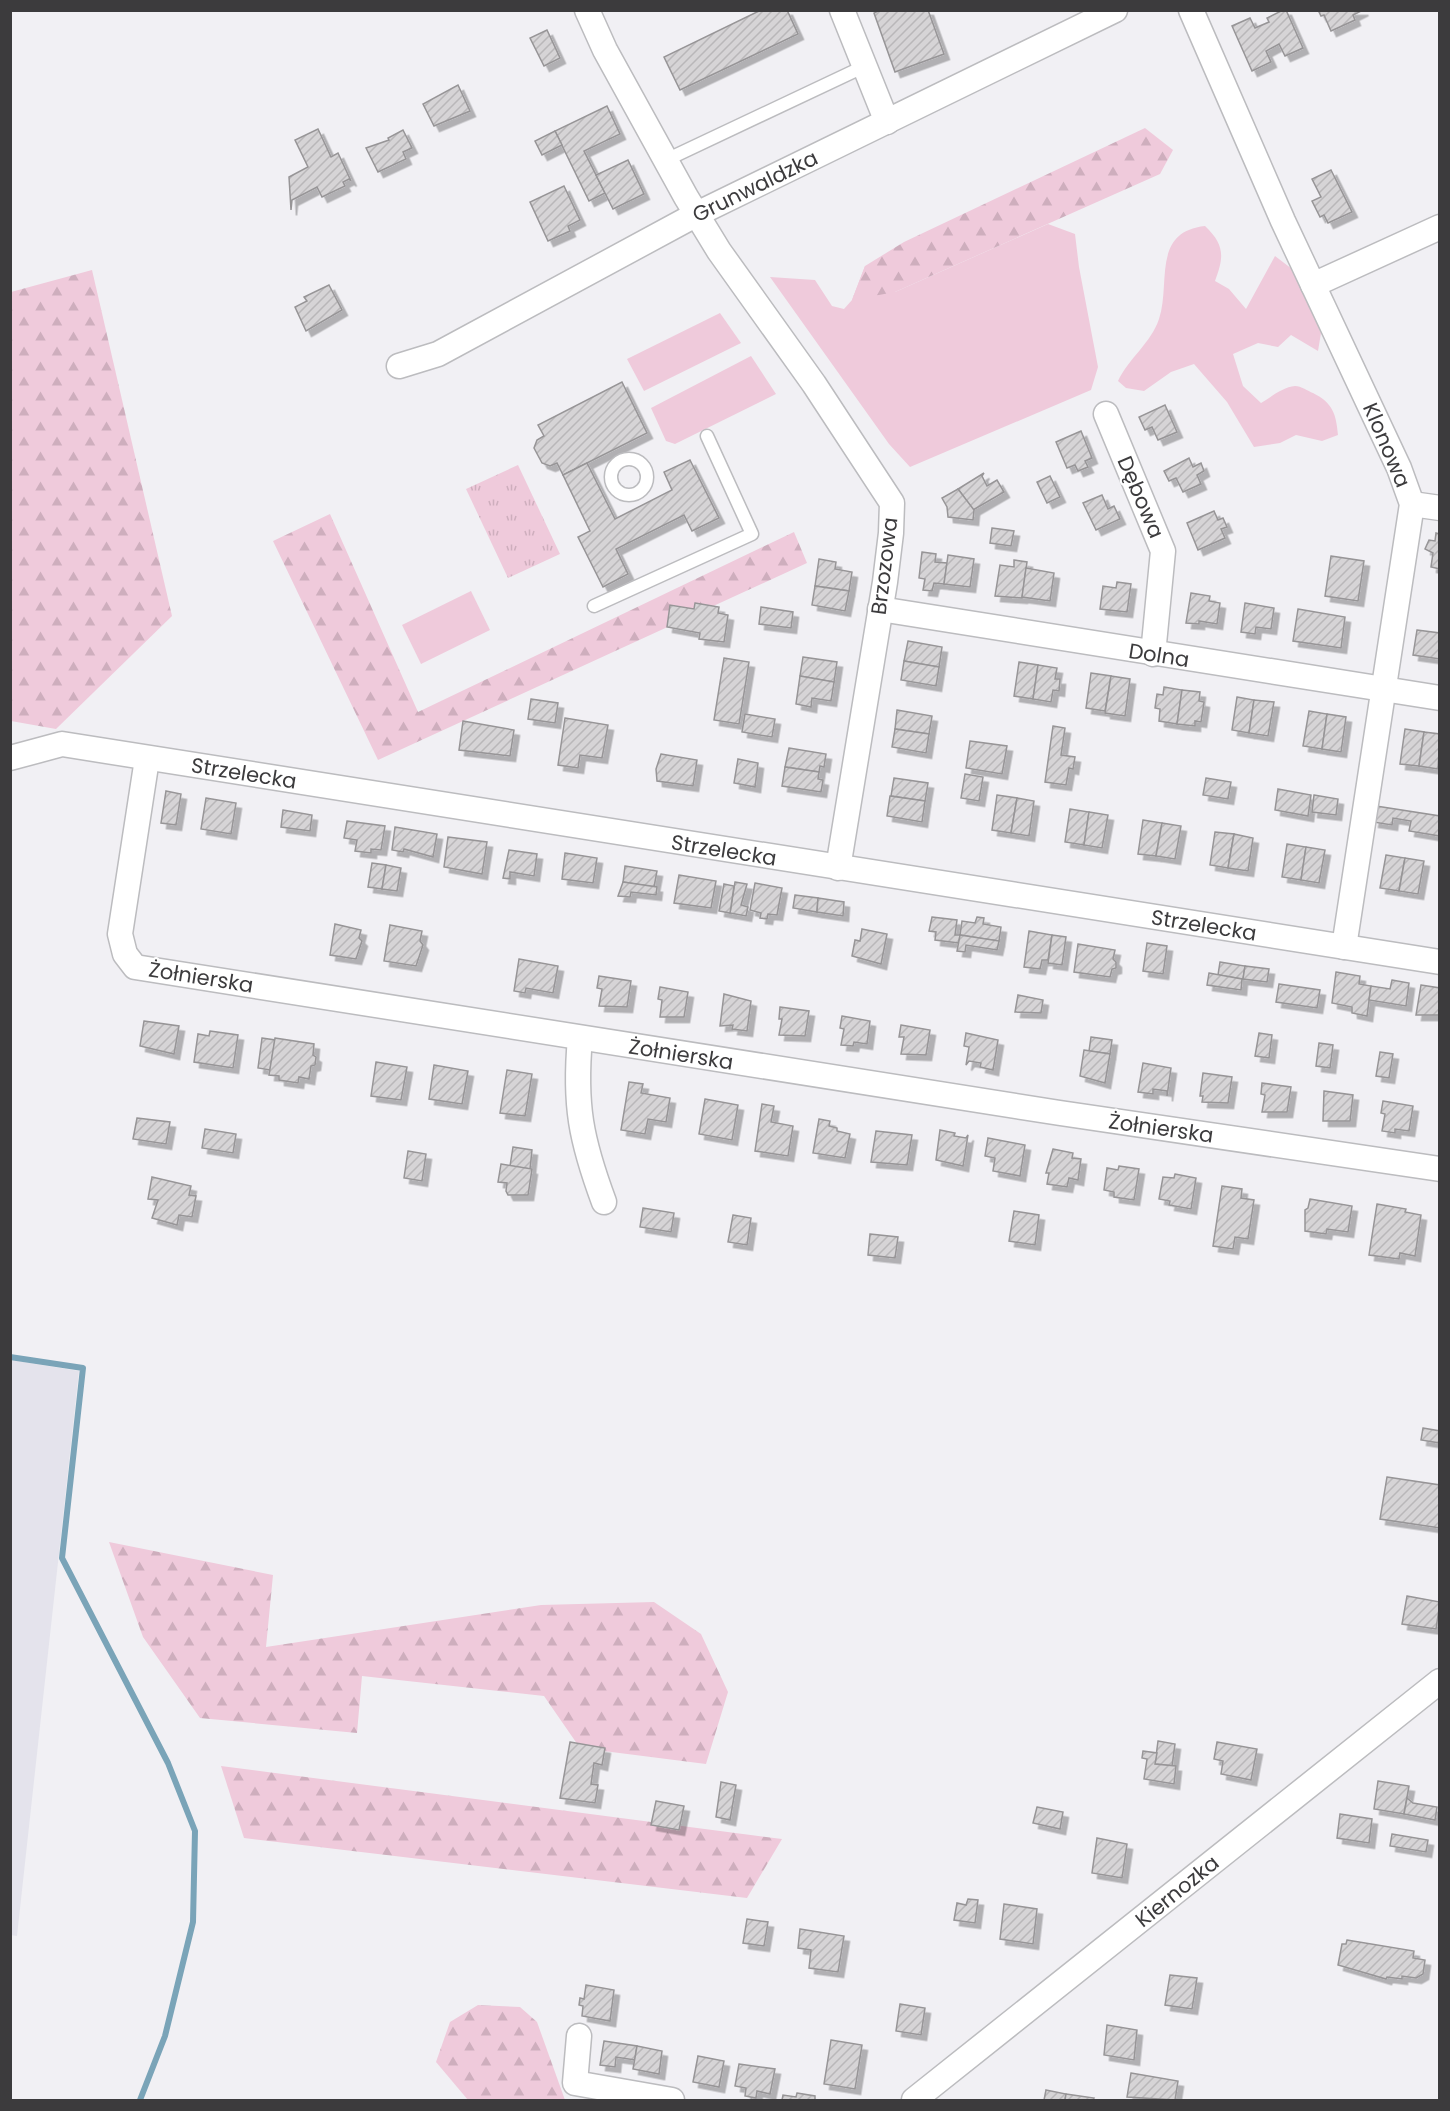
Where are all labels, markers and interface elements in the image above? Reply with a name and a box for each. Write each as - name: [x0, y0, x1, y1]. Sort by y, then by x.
- street label: Grunwaldzka: [687, 143, 823, 229]
- street label: Klonowa: [1356, 398, 1418, 492]
- street label: Dębowa: [1111, 451, 1171, 543]
- street label: Brzozowa: [864, 516, 904, 616]
- street label: Dolna: [1127, 636, 1191, 674]
- street label: Strzelecka: [189, 750, 299, 796]
- street label: Strzelecka: [669, 827, 779, 873]
- street label: Strzelecka: [1149, 902, 1259, 948]
- street label: Żołnierska: [147, 954, 255, 1000]
- street label: Żołnierska: [627, 1031, 735, 1077]
- street label: Żołnierska: [1107, 1106, 1215, 1150]
- street label: Kiernozka: [1129, 1848, 1225, 1934]

